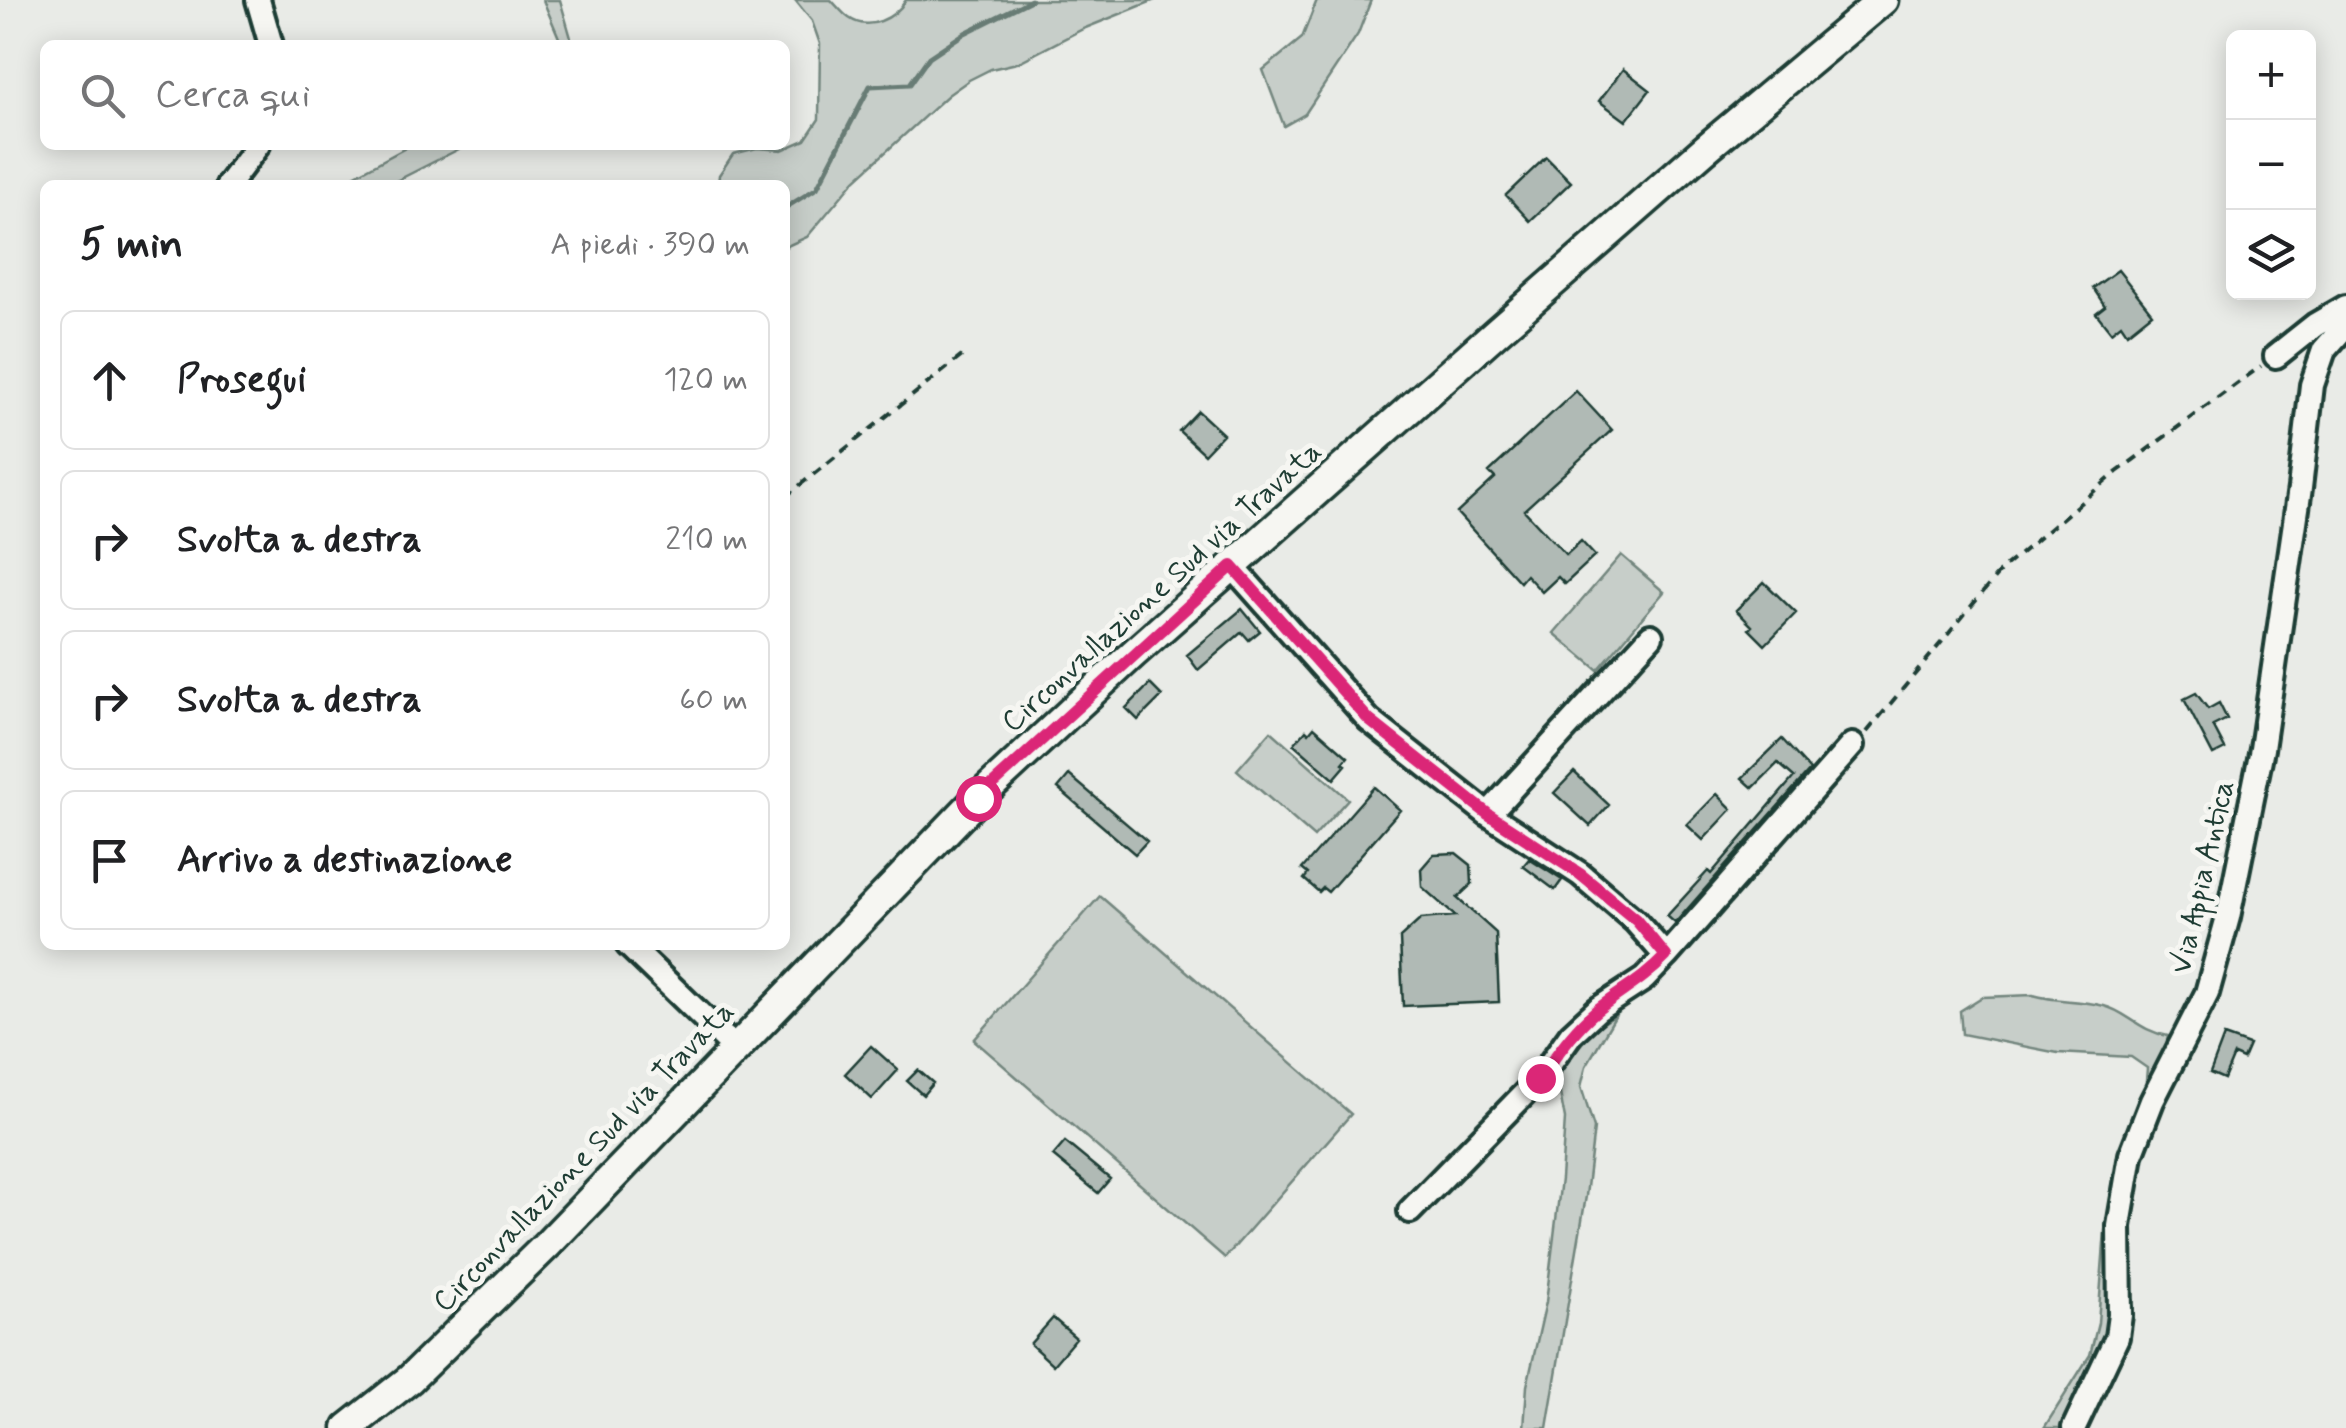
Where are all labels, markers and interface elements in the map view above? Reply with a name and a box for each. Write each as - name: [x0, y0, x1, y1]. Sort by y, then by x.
- map controls: [2226, 30, 2316, 300]
- button: +: [2226, 30, 2316, 120]
- search box: [40, 40, 790, 150]
- icon: search: [75, 68, 130, 123]
- text: Cerca qui: [155, 71, 310, 120]
- button: −: [2226, 120, 2316, 210]
- button: layers: [2226, 210, 2316, 300]
- text: 5 min: [80, 218, 183, 273]
- text: A piedi · 390 m: [550, 224, 750, 266]
- icon: ahead: [82, 353, 137, 408]
- text: Prosegui: [177, 356, 306, 405]
- text: 120 m: [663, 359, 748, 401]
- street label: Circonvallazione Sud via Travata: [994, 433, 1330, 741]
- icon: right: [82, 513, 137, 568]
- text: Svolta a destra: [177, 516, 422, 565]
- text: 210 m: [665, 519, 748, 561]
- icon: right: [82, 673, 137, 728]
- text: Svolta a destra: [177, 676, 422, 725]
- text: 60 m: [679, 679, 748, 721]
- route start: [956, 776, 1002, 822]
- street label: Via Appia Antica: [2162, 776, 2247, 978]
- icon: arrive: [82, 833, 137, 888]
- text: Arrivo a destinazione: [177, 836, 513, 885]
- street label: Circonvallazione Sud via Travata: [425, 993, 743, 1321]
- route end: [1518, 1056, 1564, 1102]

